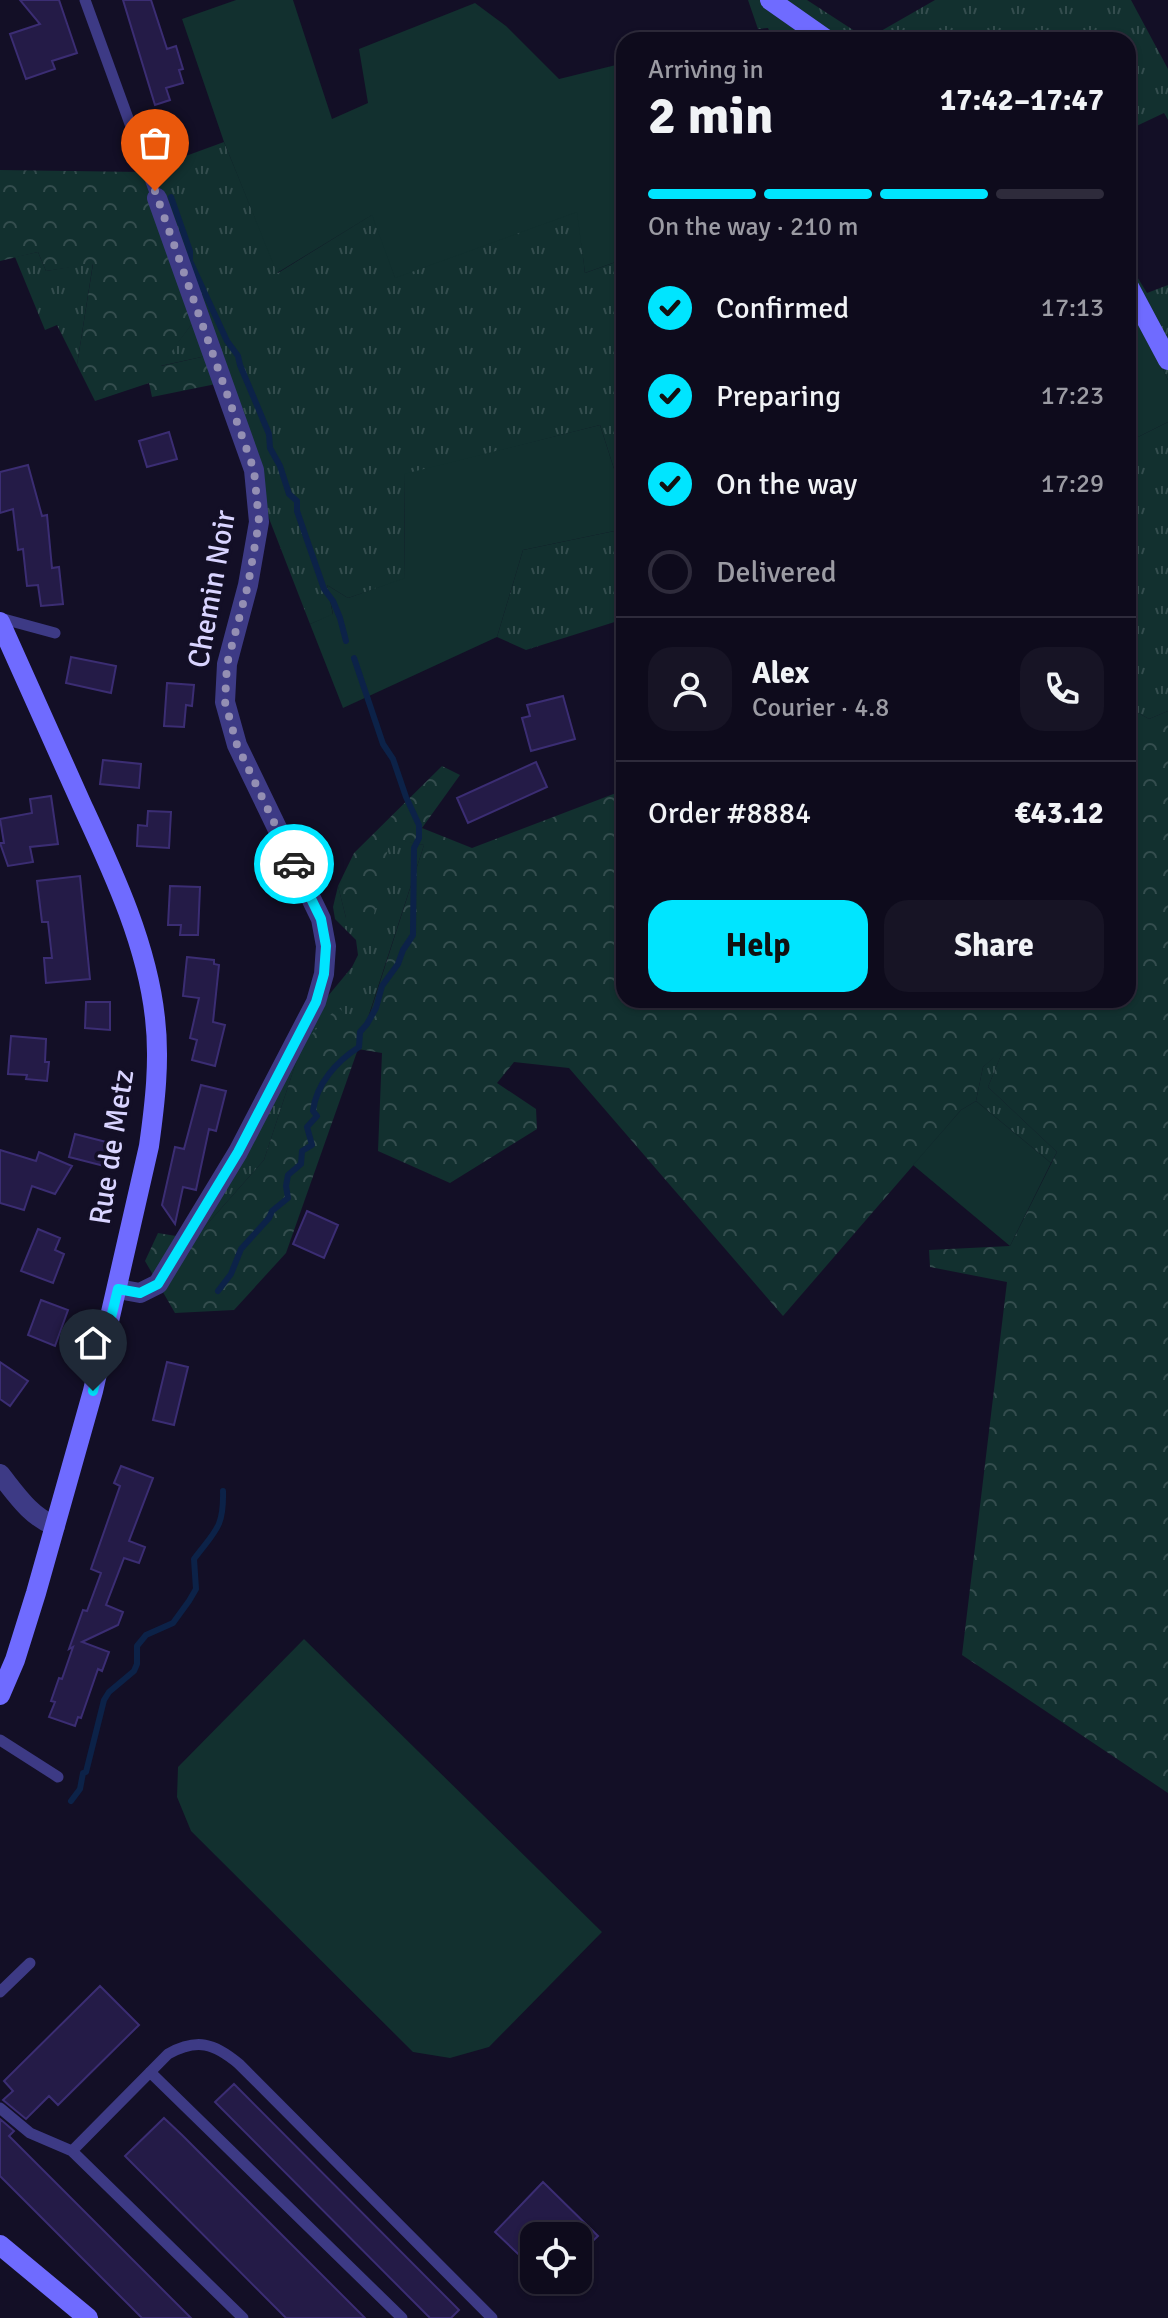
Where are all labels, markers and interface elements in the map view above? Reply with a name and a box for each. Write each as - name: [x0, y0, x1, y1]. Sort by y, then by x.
- text: Arriving in: [648, 54, 764, 86]
- text: 17:42–17:47: [940, 82, 1104, 119]
- text: 2 min: [648, 84, 774, 148]
- pin: [121, 109, 189, 191]
- icon: bag: [133, 121, 177, 165]
- text: On the way · 210 m: [648, 211, 858, 243]
- icon: check: [648, 286, 692, 330]
- text: Confirmed: [716, 290, 849, 327]
- text: 17:13: [1041, 292, 1104, 324]
- icon: check: [648, 374, 692, 418]
- text: Preparing: [716, 378, 841, 415]
- text: 17:23: [1041, 380, 1104, 412]
- icon: check: [648, 462, 692, 506]
- text: On the way: [716, 466, 857, 503]
- text: 17:29: [1041, 468, 1104, 500]
- street label: Chemin Noir: [180, 507, 244, 671]
- text: Delivered: [716, 554, 837, 591]
- button: person: [648, 647, 732, 731]
- button: phone: [1020, 647, 1104, 731]
- text: Alex: [752, 655, 809, 692]
- text: Courier · 4.8: [752, 692, 889, 724]
- text: Order #8884: [648, 795, 811, 832]
- text: €43.12: [1014, 795, 1104, 832]
- courier: [254, 824, 334, 904]
- icon: car: [272, 842, 316, 886]
- button: Help: [648, 900, 868, 992]
- button: Share: [884, 900, 1104, 992]
- street label: Rue de Metz: [81, 1067, 143, 1227]
- pin: [59, 1309, 127, 1391]
- icon: home: [71, 1321, 115, 1365]
- map controls: [520, 2222, 592, 2294]
- button: locate: [520, 2222, 592, 2294]

